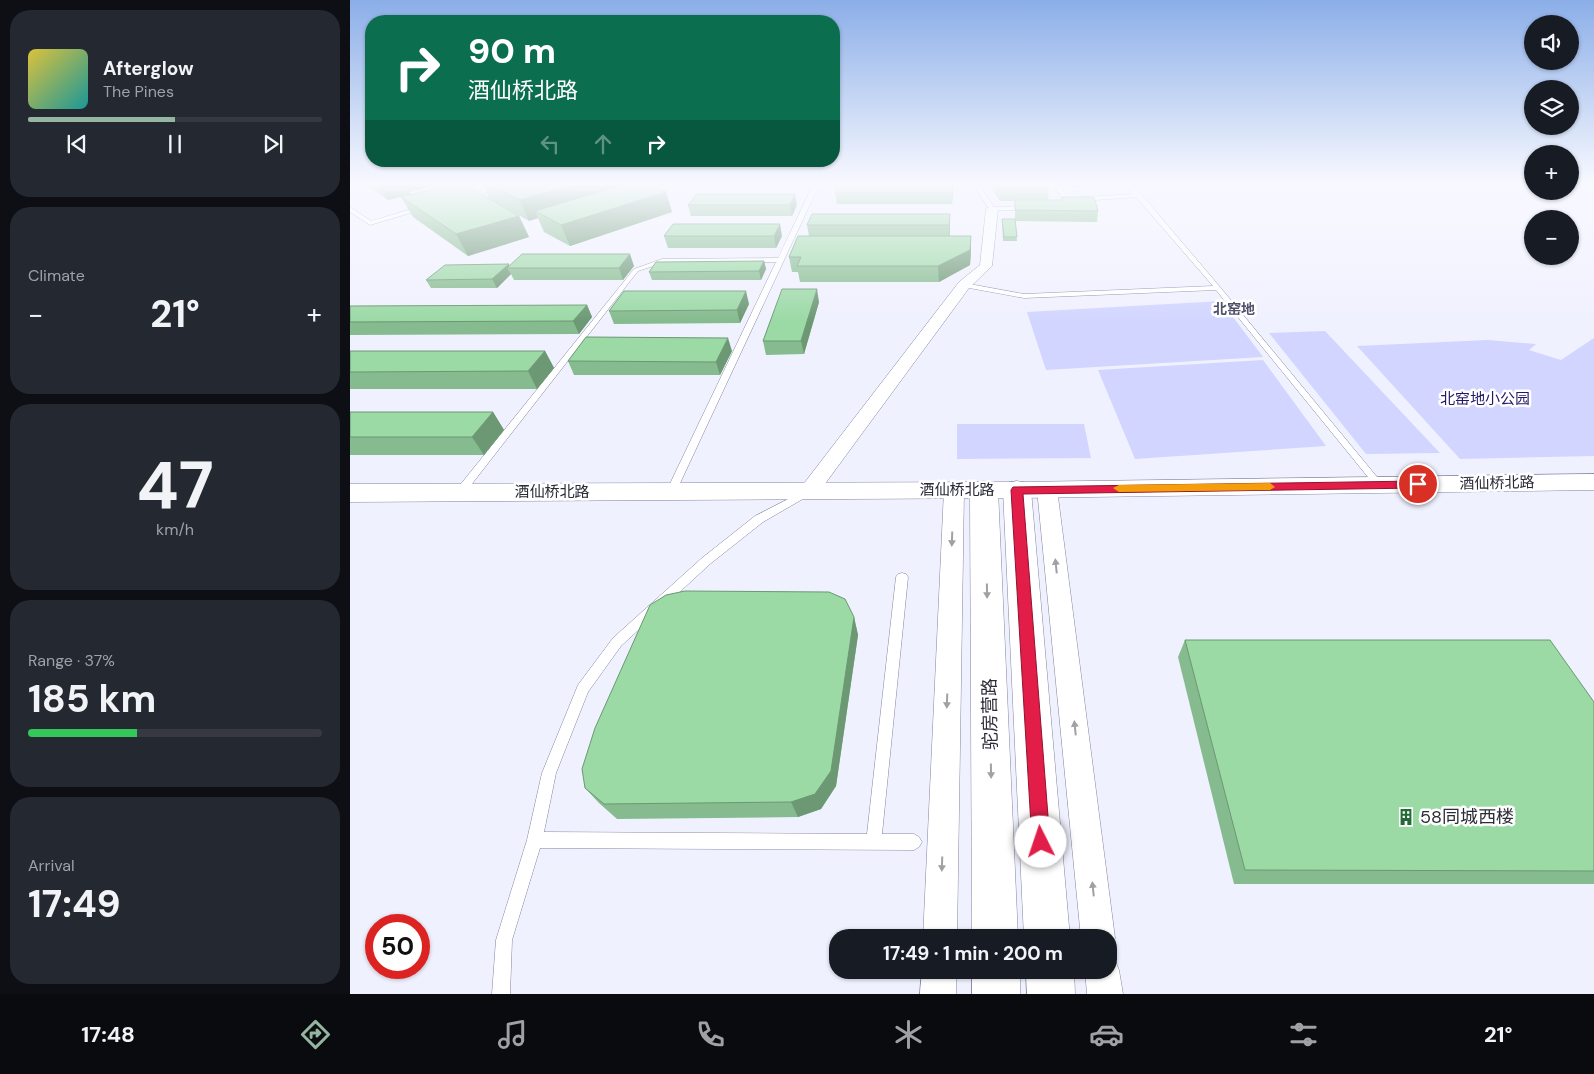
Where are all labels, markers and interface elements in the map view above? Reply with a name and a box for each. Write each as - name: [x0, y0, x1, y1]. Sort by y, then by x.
- map controls: [1524, 15, 1579, 265]
- button: sound: [1524, 15, 1579, 70]
- text: 90 m: [468, 28, 556, 74]
- icon: right: [385, 35, 450, 100]
- text: Afterglow: [103, 56, 194, 81]
- text: 酒仙桥北路: [468, 76, 578, 105]
- button: layers: [1524, 80, 1579, 135]
- text: The Pines: [103, 81, 174, 102]
- icon: previous: [63, 130, 91, 158]
- icon: pause: [161, 130, 189, 158]
- icon: next: [259, 130, 287, 158]
- icon: left: [536, 130, 564, 158]
- icon: ahead: [589, 130, 617, 158]
- icon: right: [642, 130, 670, 158]
- button: +: [1524, 145, 1579, 200]
- button: −: [1524, 210, 1579, 265]
- text: Climate: [28, 265, 85, 286]
- text: 21°: [150, 289, 200, 339]
- text: −: [28, 296, 43, 333]
- text: +: [307, 296, 322, 333]
- district label: 北窑地: [1213, 300, 1255, 318]
- park label: 北窑地小公园: [1440, 389, 1530, 409]
- text: 47: [136, 444, 214, 528]
- pin: [1397, 463, 1439, 505]
- icon: arrive: [1404, 470, 1432, 498]
- street label: 酒仙桥北路: [1459, 472, 1535, 494]
- street label: 酒仙桥北路: [919, 480, 995, 500]
- street label: 酒仙桥北路: [514, 482, 590, 502]
- text: km/h: [156, 519, 194, 540]
- one-way arrow: [948, 531, 956, 547]
- one-way arrow: [1052, 558, 1060, 574]
- one-way arrow: [983, 584, 991, 600]
- text: Range · 37%: [28, 650, 115, 671]
- text: 185 km: [28, 674, 156, 724]
- street label: 驼房营路: [977, 678, 1003, 750]
- one-way arrow: [943, 694, 951, 710]
- one-way arrow: [1071, 719, 1079, 735]
- one-way arrow: [987, 764, 995, 780]
- place label: 58同城西楼: [1420, 805, 1514, 829]
- building icon: 58同城西楼: [1396, 807, 1416, 827]
- position arrow: [1014, 815, 1066, 867]
- text: Arrival: [28, 855, 75, 876]
- one-way arrow: [938, 856, 946, 872]
- text: 17:49: [28, 879, 121, 929]
- one-way arrow: [1089, 881, 1097, 897]
- speed limit sign: 50: [365, 914, 430, 979]
- text: 17:49 · 1 min · 200 m: [883, 941, 1063, 966]
- icon: directions: [298, 1017, 333, 1052]
- icon: music: [495, 1017, 530, 1052]
- icon: phone: [693, 1017, 728, 1052]
- icon: climate: [891, 1017, 926, 1052]
- icon: car: [1089, 1017, 1124, 1052]
- icon: filters: [1286, 1017, 1321, 1052]
- text: 17:48: [81, 1020, 135, 1049]
- text: 21°: [1484, 1020, 1513, 1049]

